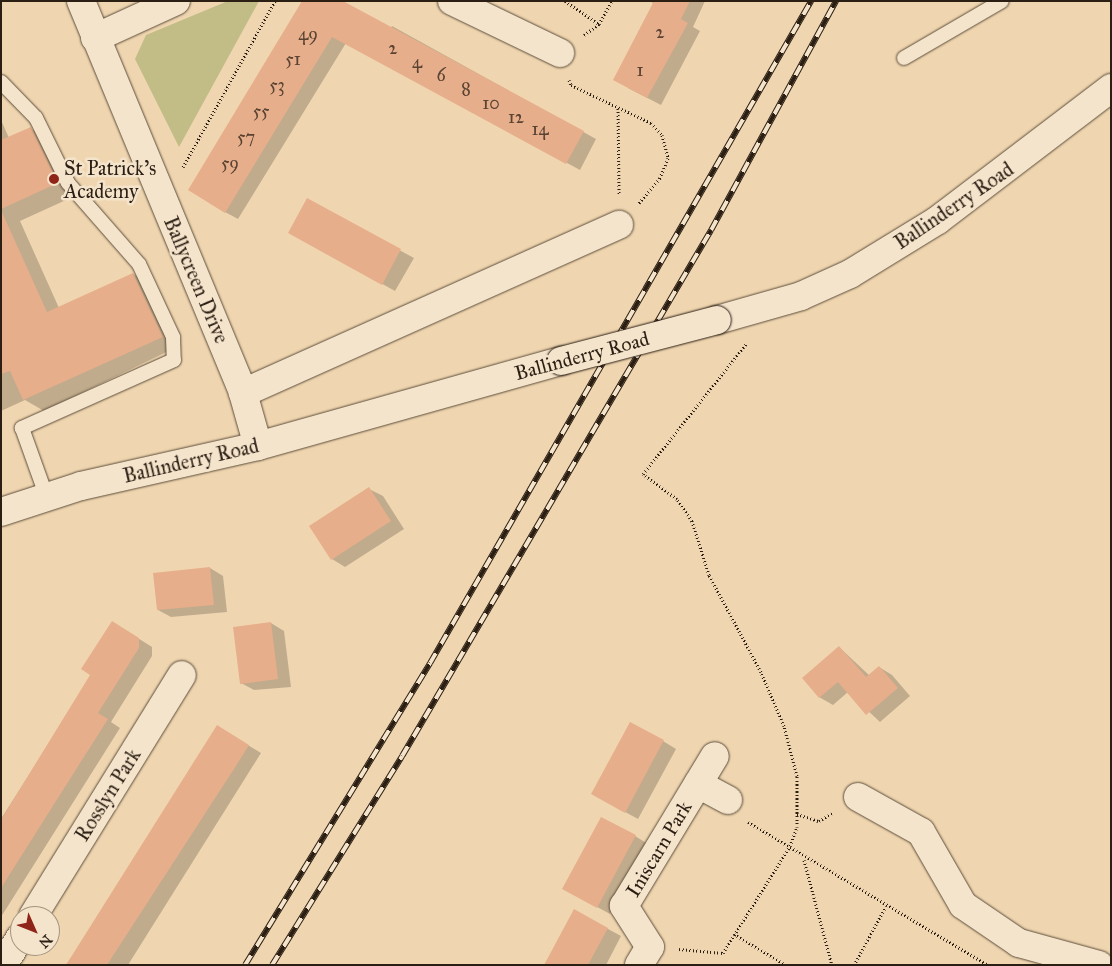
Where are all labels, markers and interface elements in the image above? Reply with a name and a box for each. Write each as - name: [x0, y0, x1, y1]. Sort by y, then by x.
- house number: 2: [656, 21, 664, 43]
- house number: 49: [298, 23, 318, 45]
- house number: 2: [389, 37, 397, 59]
- house number: 51: [285, 48, 301, 70]
- house number: 4: [412, 51, 422, 73]
- house number: 1: [636, 59, 644, 81]
- house number: 6: [436, 64, 446, 86]
- house number: 53: [269, 74, 285, 96]
- house number: 8: [461, 78, 471, 100]
- house number: 10: [482, 92, 500, 114]
- house number: 55: [253, 100, 269, 122]
- house number: 12: [508, 106, 524, 128]
- house number: 14: [531, 118, 549, 140]
- house number: 57: [237, 126, 255, 148]
- house number: 59: [221, 152, 239, 174]
- place label: St Patrick's Academy: [64, 156, 156, 203]
- street label: Ballinderry Road: [890, 157, 1018, 255]
- marker: St Patrick's Academy: [48, 173, 60, 185]
- street label: Ballycreen Drive: [159, 213, 233, 347]
- street label: Ballinderry Road: [512, 326, 652, 386]
- street label: Ballinderry Road: [121, 434, 261, 488]
- street label: Rosslyn Park: [70, 744, 146, 846]
- street label: Iniscarn Park: [621, 797, 697, 901]
- north arrow: [10, 906, 60, 956]
- text: N: [35, 931, 56, 951]

